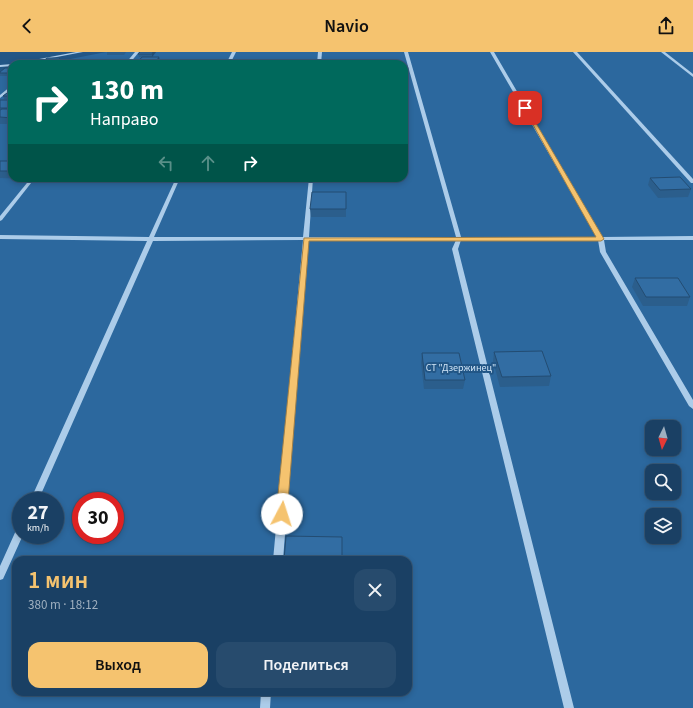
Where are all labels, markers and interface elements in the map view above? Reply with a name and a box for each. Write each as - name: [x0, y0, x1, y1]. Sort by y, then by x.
- text: Navio: [324, 14, 369, 39]
- icon: back: [16, 15, 38, 37]
- icon: share: [655, 15, 677, 37]
- text: 130 m: [90, 70, 164, 110]
- icon: right: [24, 76, 76, 128]
- pin: [508, 91, 542, 125]
- icon: arrive: [514, 97, 536, 119]
- text: Направо: [90, 107, 158, 132]
- icon: left: [155, 152, 177, 174]
- icon: ahead: [197, 152, 219, 174]
- icon: right: [239, 152, 261, 174]
- park label: СТ "Дзержинец": [426, 361, 496, 375]
- north arrow: [645, 420, 681, 456]
- map controls: [645, 420, 681, 544]
- button: search: [645, 464, 681, 500]
- speed limit sign: 30: [72, 492, 124, 544]
- position arrow: [261, 493, 303, 535]
- text: 27: [27, 499, 49, 527]
- button: layers: [645, 508, 681, 544]
- text: km/h: [27, 521, 49, 535]
- text: 1 мин: [28, 563, 88, 598]
- button: close: [354, 569, 396, 611]
- text: 380 m · 18:12: [28, 596, 98, 614]
- button: Выход: [28, 642, 208, 688]
- button: Поделиться: [216, 642, 396, 688]

